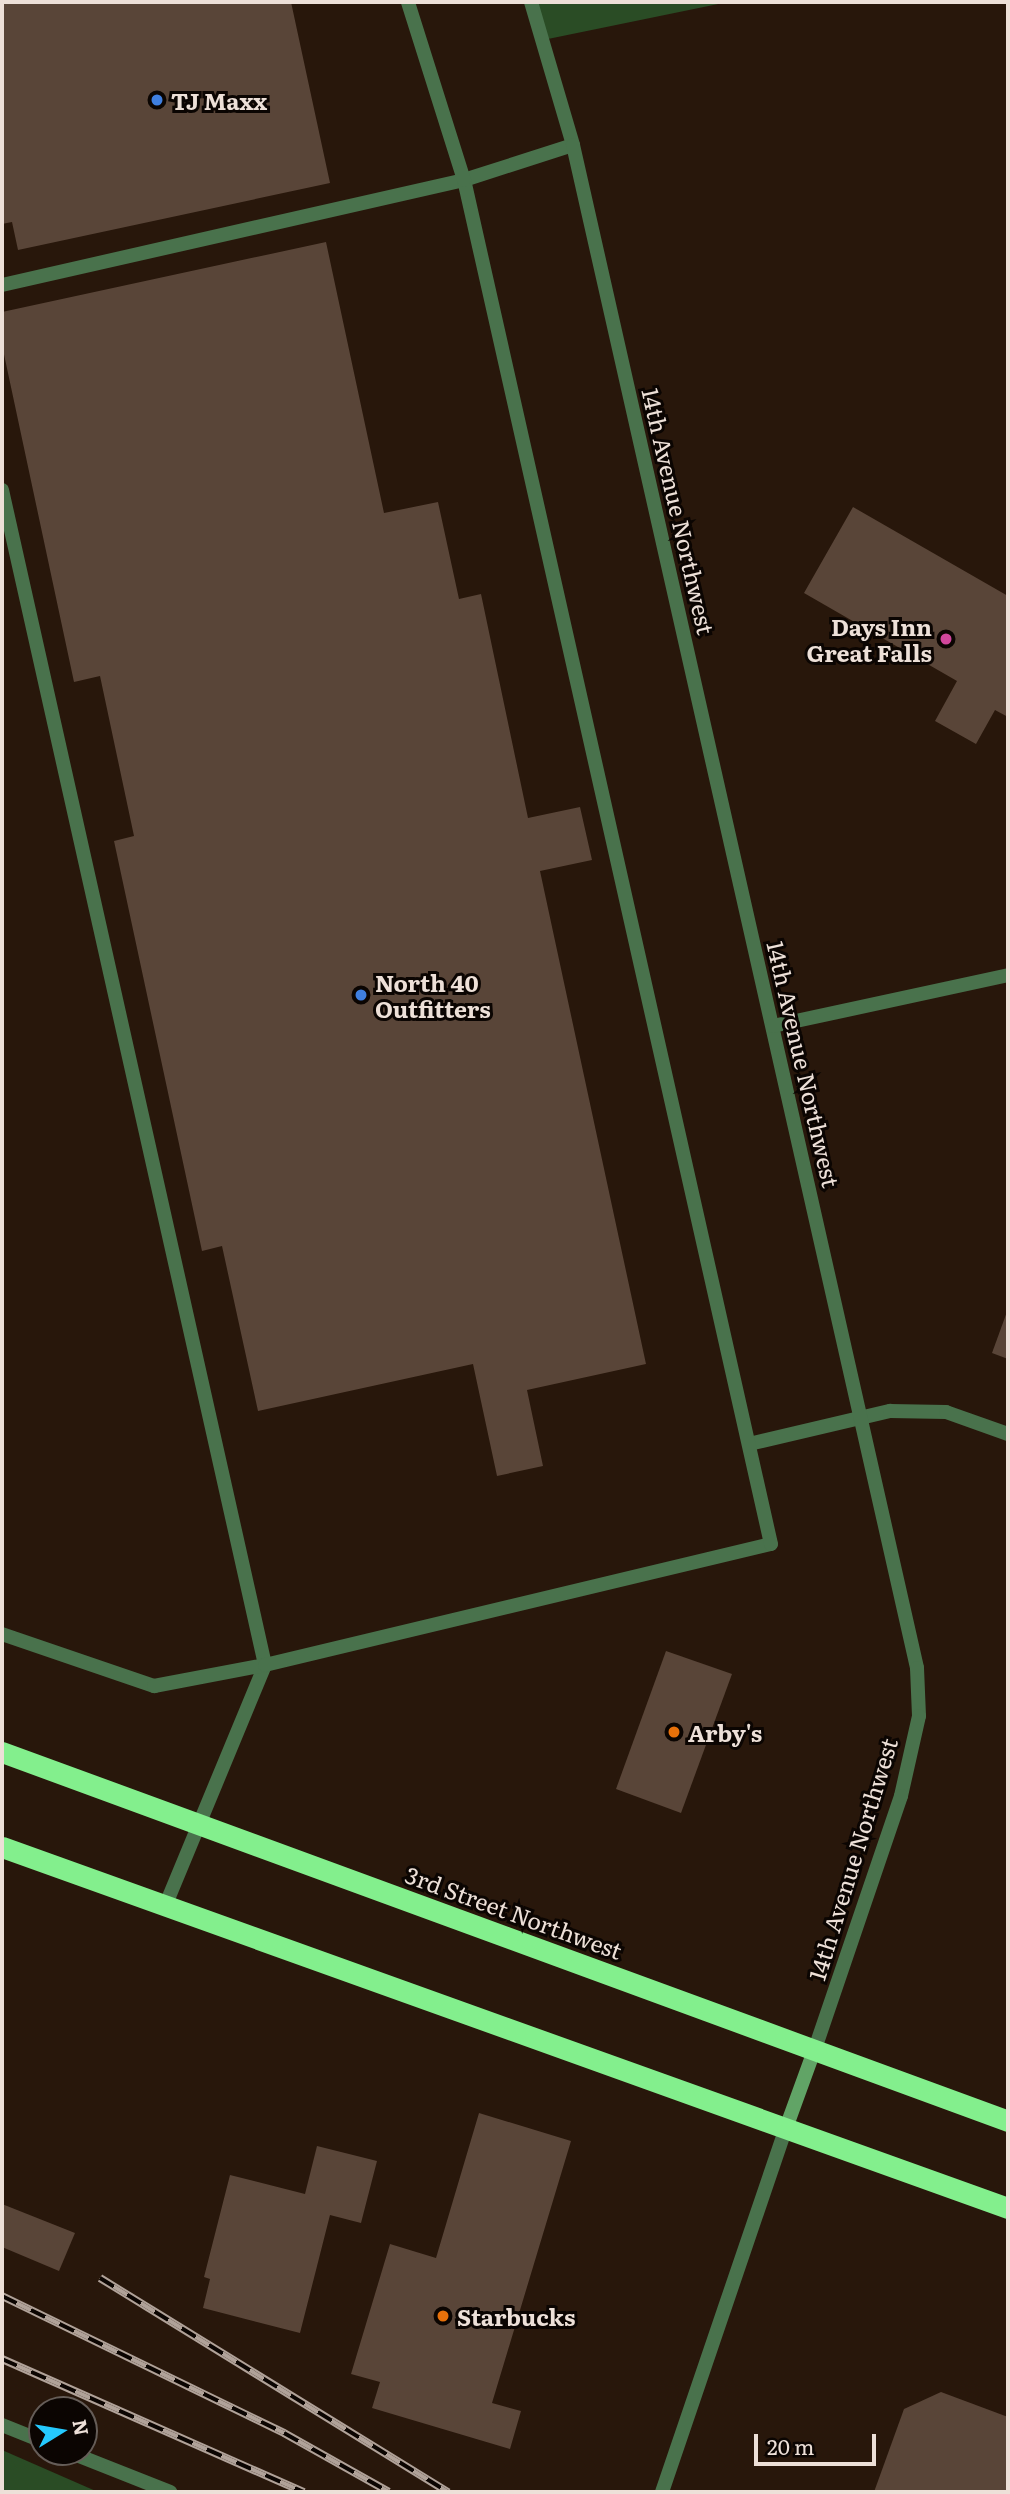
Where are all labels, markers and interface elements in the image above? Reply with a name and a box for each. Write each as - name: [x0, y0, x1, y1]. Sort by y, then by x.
- place label: TJ Maxx: [171, 86, 267, 114]
- marker: TJ Maxx: [149, 92, 165, 108]
- street label: 14th Avenue Northwest: [637, 385, 721, 637]
- place label: Days Inn Great Falls: [807, 612, 932, 666]
- marker: Days Inn Great Falls: [938, 631, 954, 647]
- street label: 14th Avenue Northwest: [762, 938, 846, 1190]
- place label: North 40 Outfitters: [375, 968, 491, 1022]
- marker: North 40 Outfitters: [353, 987, 369, 1003]
- place label: Arby's: [688, 1718, 762, 1746]
- marker: Arby's: [666, 1724, 682, 1740]
- street label: 14th Avenue Northwest: [802, 1735, 902, 1983]
- street label: 3rd Street Northwest: [402, 1860, 626, 1964]
- place label: Starbucks: [457, 2302, 575, 2330]
- marker: Starbucks: [435, 2308, 451, 2324]
- north arrow: [28, 2396, 98, 2466]
- text: N: [66, 2417, 97, 2438]
- scale bar: [758, 2420, 880, 2464]
- text: 20 m: [767, 2430, 814, 2461]

